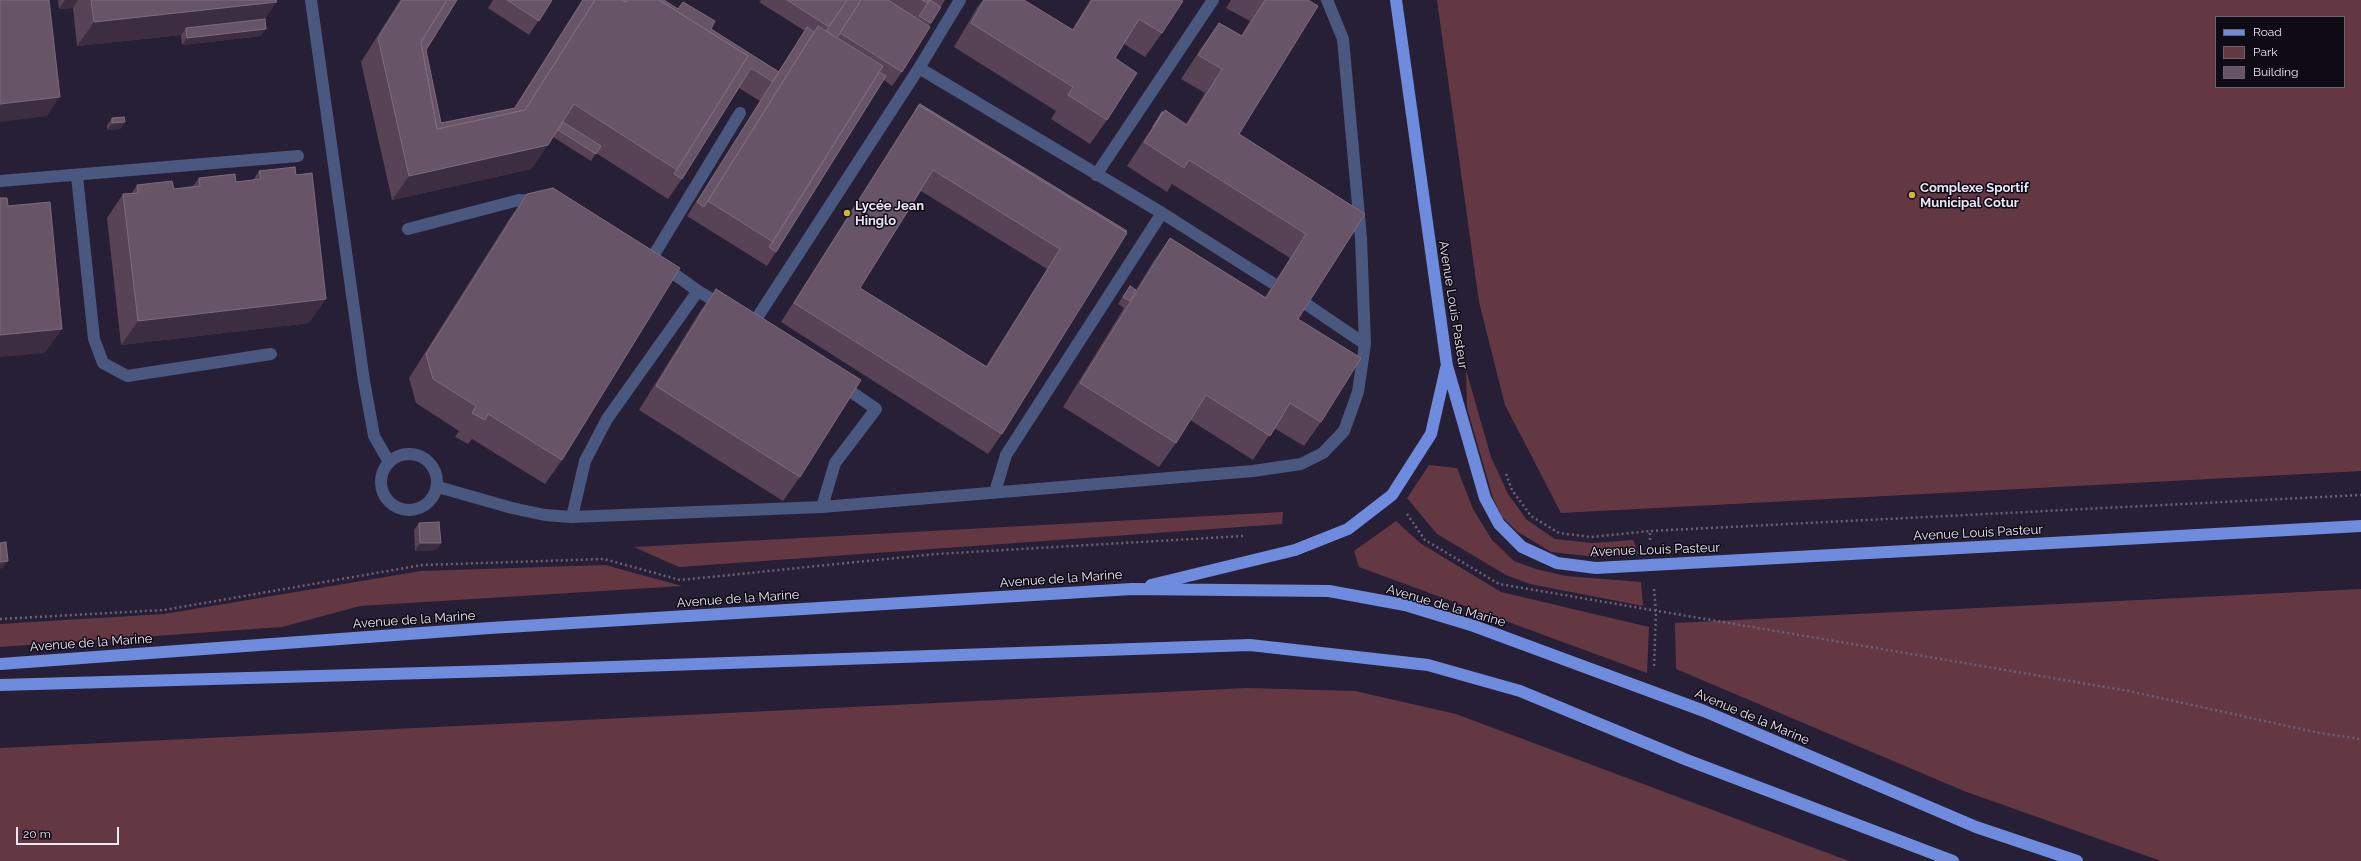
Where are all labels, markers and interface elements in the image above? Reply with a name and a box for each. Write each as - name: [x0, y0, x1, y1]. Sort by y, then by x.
- legend: [2215, 16, 2345, 88]
- text: Road: [2253, 25, 2282, 39]
- text: Park: [2253, 45, 2278, 59]
- text: Building: [2253, 65, 2299, 79]
- place label: Complexe Sportif Municipal Cotur: [1920, 180, 2028, 211]
- marker: Complexe Sportif Municipal Cotur: [1907, 190, 1917, 200]
- place label: Lycée Jean Hinglo: [855, 198, 924, 229]
- marker: Lycée Jean Hinglo: [842, 208, 852, 218]
- street label: Avenue Louis Pasteur: [1435, 240, 1471, 370]
- street label: Avenue Louis Pasteur: [1913, 522, 2043, 544]
- street label: Avenue Louis Pasteur: [1590, 540, 1720, 560]
- street label: Avenue de la Marine: [999, 567, 1123, 591]
- street label: Avenue de la Marine: [1385, 582, 1507, 630]
- street label: Avenue de la Marine: [676, 587, 800, 611]
- street label: Avenue de la Marine: [352, 608, 476, 632]
- street label: Avenue de la Marine: [29, 631, 153, 655]
- street label: Avenue de la Marine: [1692, 686, 1812, 748]
- scale bar: [18, 819, 121, 845]
- text: 20 m: [23, 827, 51, 841]

